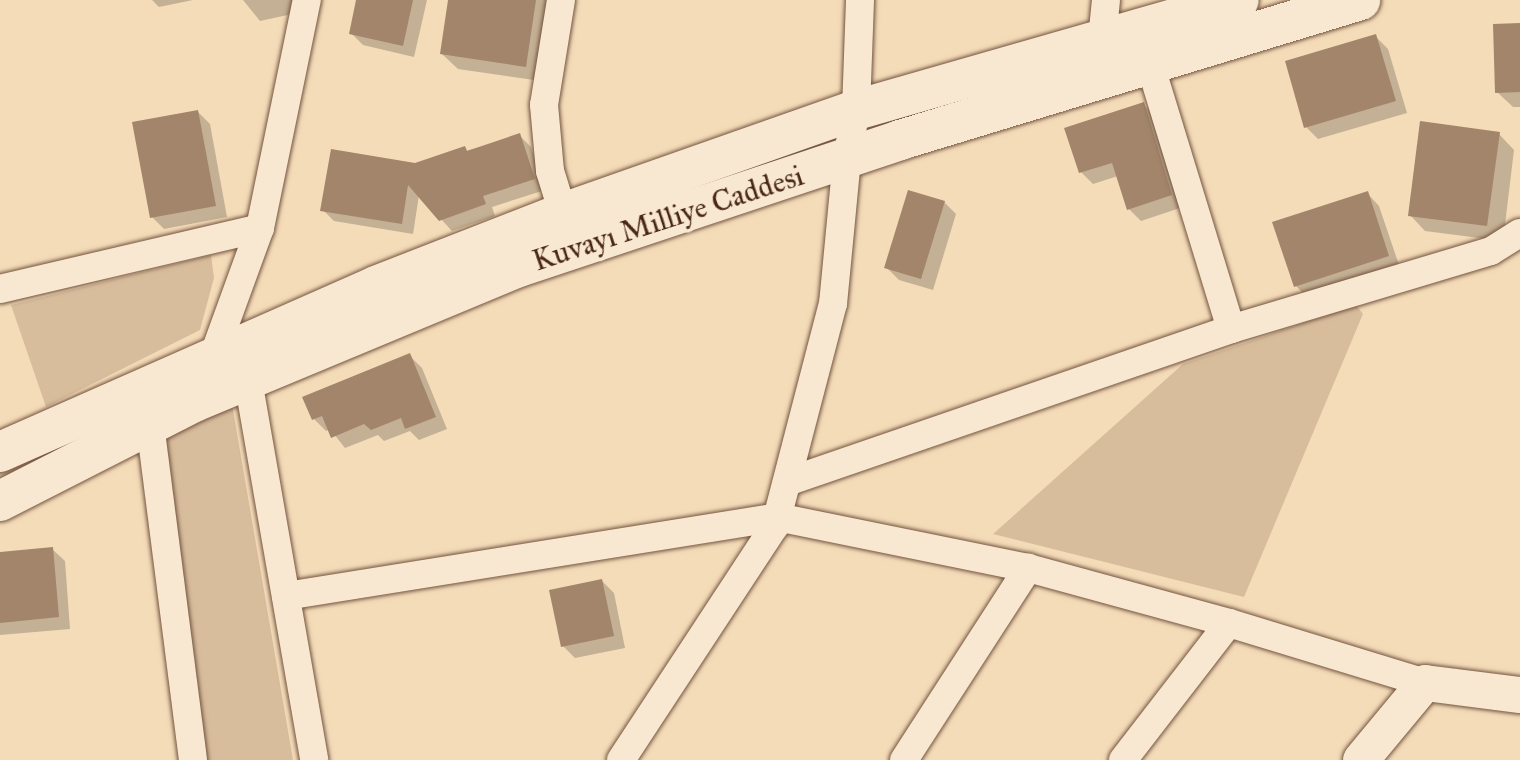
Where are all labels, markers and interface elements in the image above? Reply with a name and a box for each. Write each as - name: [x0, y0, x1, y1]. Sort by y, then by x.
- street label: Kuvayı Milliye Caddesi: [528, 157, 808, 279]

